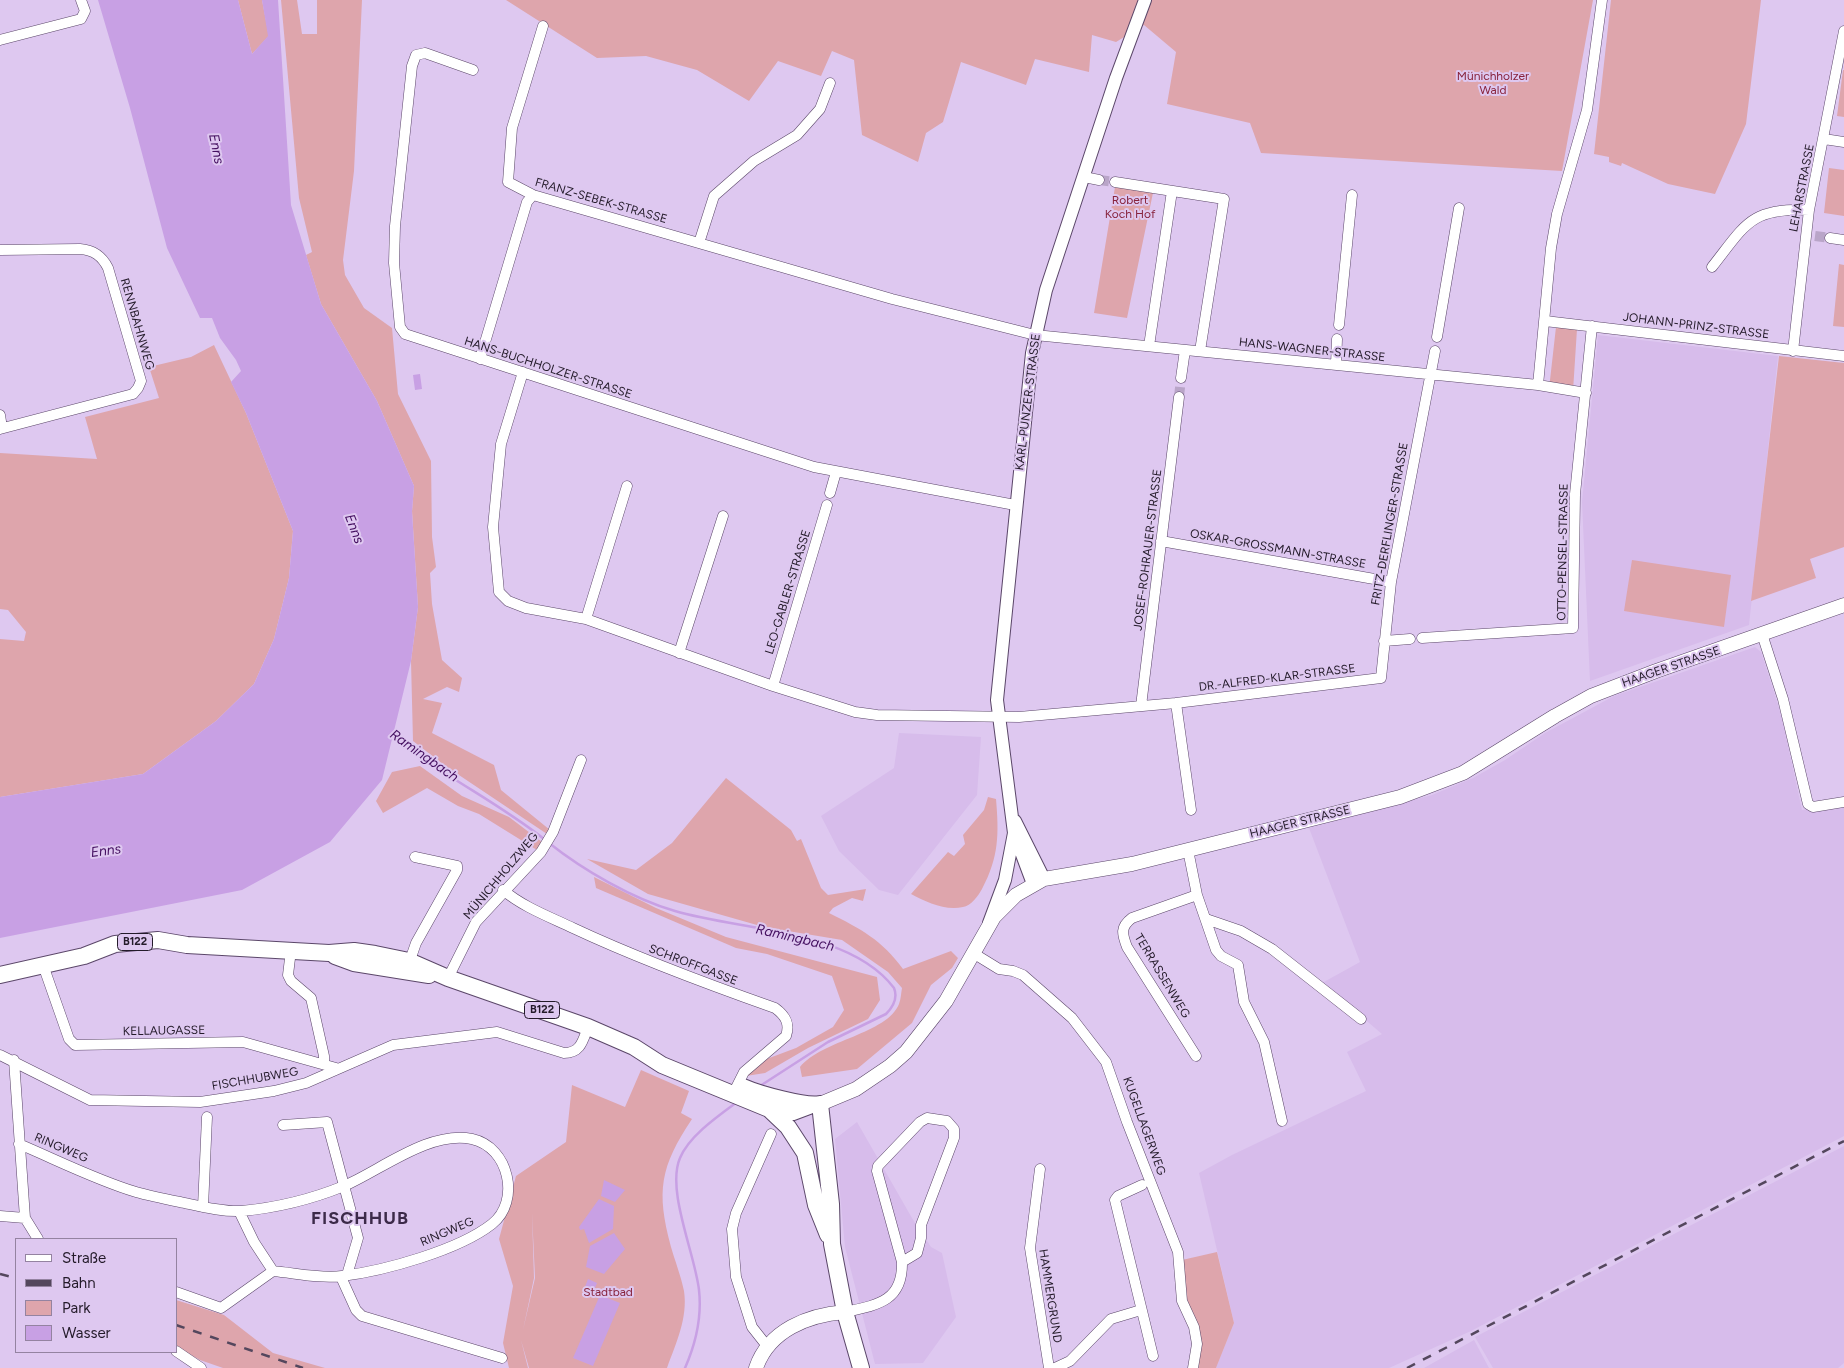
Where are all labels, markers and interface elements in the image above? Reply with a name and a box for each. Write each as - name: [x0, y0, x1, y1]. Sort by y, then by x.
- park label: Münichholzer Wald: [1457, 69, 1529, 97]
- water label: Enns: [205, 132, 227, 166]
- street label: LEHARSTRASSE: [1786, 143, 1818, 233]
- street label: FRANZ-SEBEK-STRASSE: [533, 175, 669, 227]
- park label: Robert Koch Hof: [1105, 193, 1155, 221]
- street label: RENNBAHNWEG: [117, 277, 157, 371]
- street label: JOHANN-PRINZ-STRASSE: [1622, 310, 1770, 342]
- street label: KARL-PUNZER-STRASSE: [1012, 333, 1044, 471]
- street label: HANS-BUCHHOLZER-STRASSE: [462, 334, 634, 402]
- street label: HANS-WAGNER-STRASSE: [1238, 335, 1386, 365]
- street label: FRITZ-DERFLINGER-STRASSE: [1369, 442, 1411, 606]
- street label: JOSEF-ROHRAUER-STRASSE: [1131, 468, 1165, 632]
- street label: OTTO-PENSEL-STRASSE: [1555, 483, 1571, 621]
- water label: Enns: [341, 512, 367, 546]
- street label: OSKAR-GROSSMANN-STRASSE: [1189, 526, 1367, 572]
- street label: LEO-GABLER-STRASSE: [762, 528, 814, 656]
- street label: HAAGER STRASSE: [1620, 643, 1722, 691]
- street label: DR.-ALFRED-KLAR-STRASSE: [1198, 661, 1356, 695]
- water label: Ramingbach: [386, 726, 462, 786]
- street label: HAAGER STRASSE: [1248, 803, 1352, 841]
- street label: MÜNICHHOLZWEG: [461, 830, 541, 922]
- water label: Enns: [90, 841, 122, 861]
- water label: Ramingbach: [754, 921, 836, 955]
- street label: TERRASSENWEG: [1131, 931, 1193, 1021]
- road number: B122: [118, 934, 152, 950]
- street label: SCHROFFGASSE: [647, 941, 739, 989]
- road number: B122: [524, 1002, 560, 1018]
- street label: KELLAUGASSE: [123, 1023, 205, 1039]
- street label: FISCHHUBWEG: [211, 1064, 299, 1094]
- street label: KUGELLAGERWEG: [1119, 1075, 1169, 1177]
- street label: RINGWEG: [32, 1130, 90, 1166]
- district label: FISCHHUB: [310, 1208, 410, 1230]
- street label: RINGWEG: [418, 1214, 476, 1250]
- legend: [15, 1238, 178, 1353]
- street label: HAMMERGRUND: [1035, 1248, 1065, 1344]
- text: Straße: [62, 1249, 106, 1267]
- text: Bahn: [62, 1274, 96, 1292]
- park label: Stadtbad: [583, 1285, 633, 1299]
- text: Park: [62, 1299, 91, 1317]
- text: Wasser: [62, 1324, 111, 1342]

